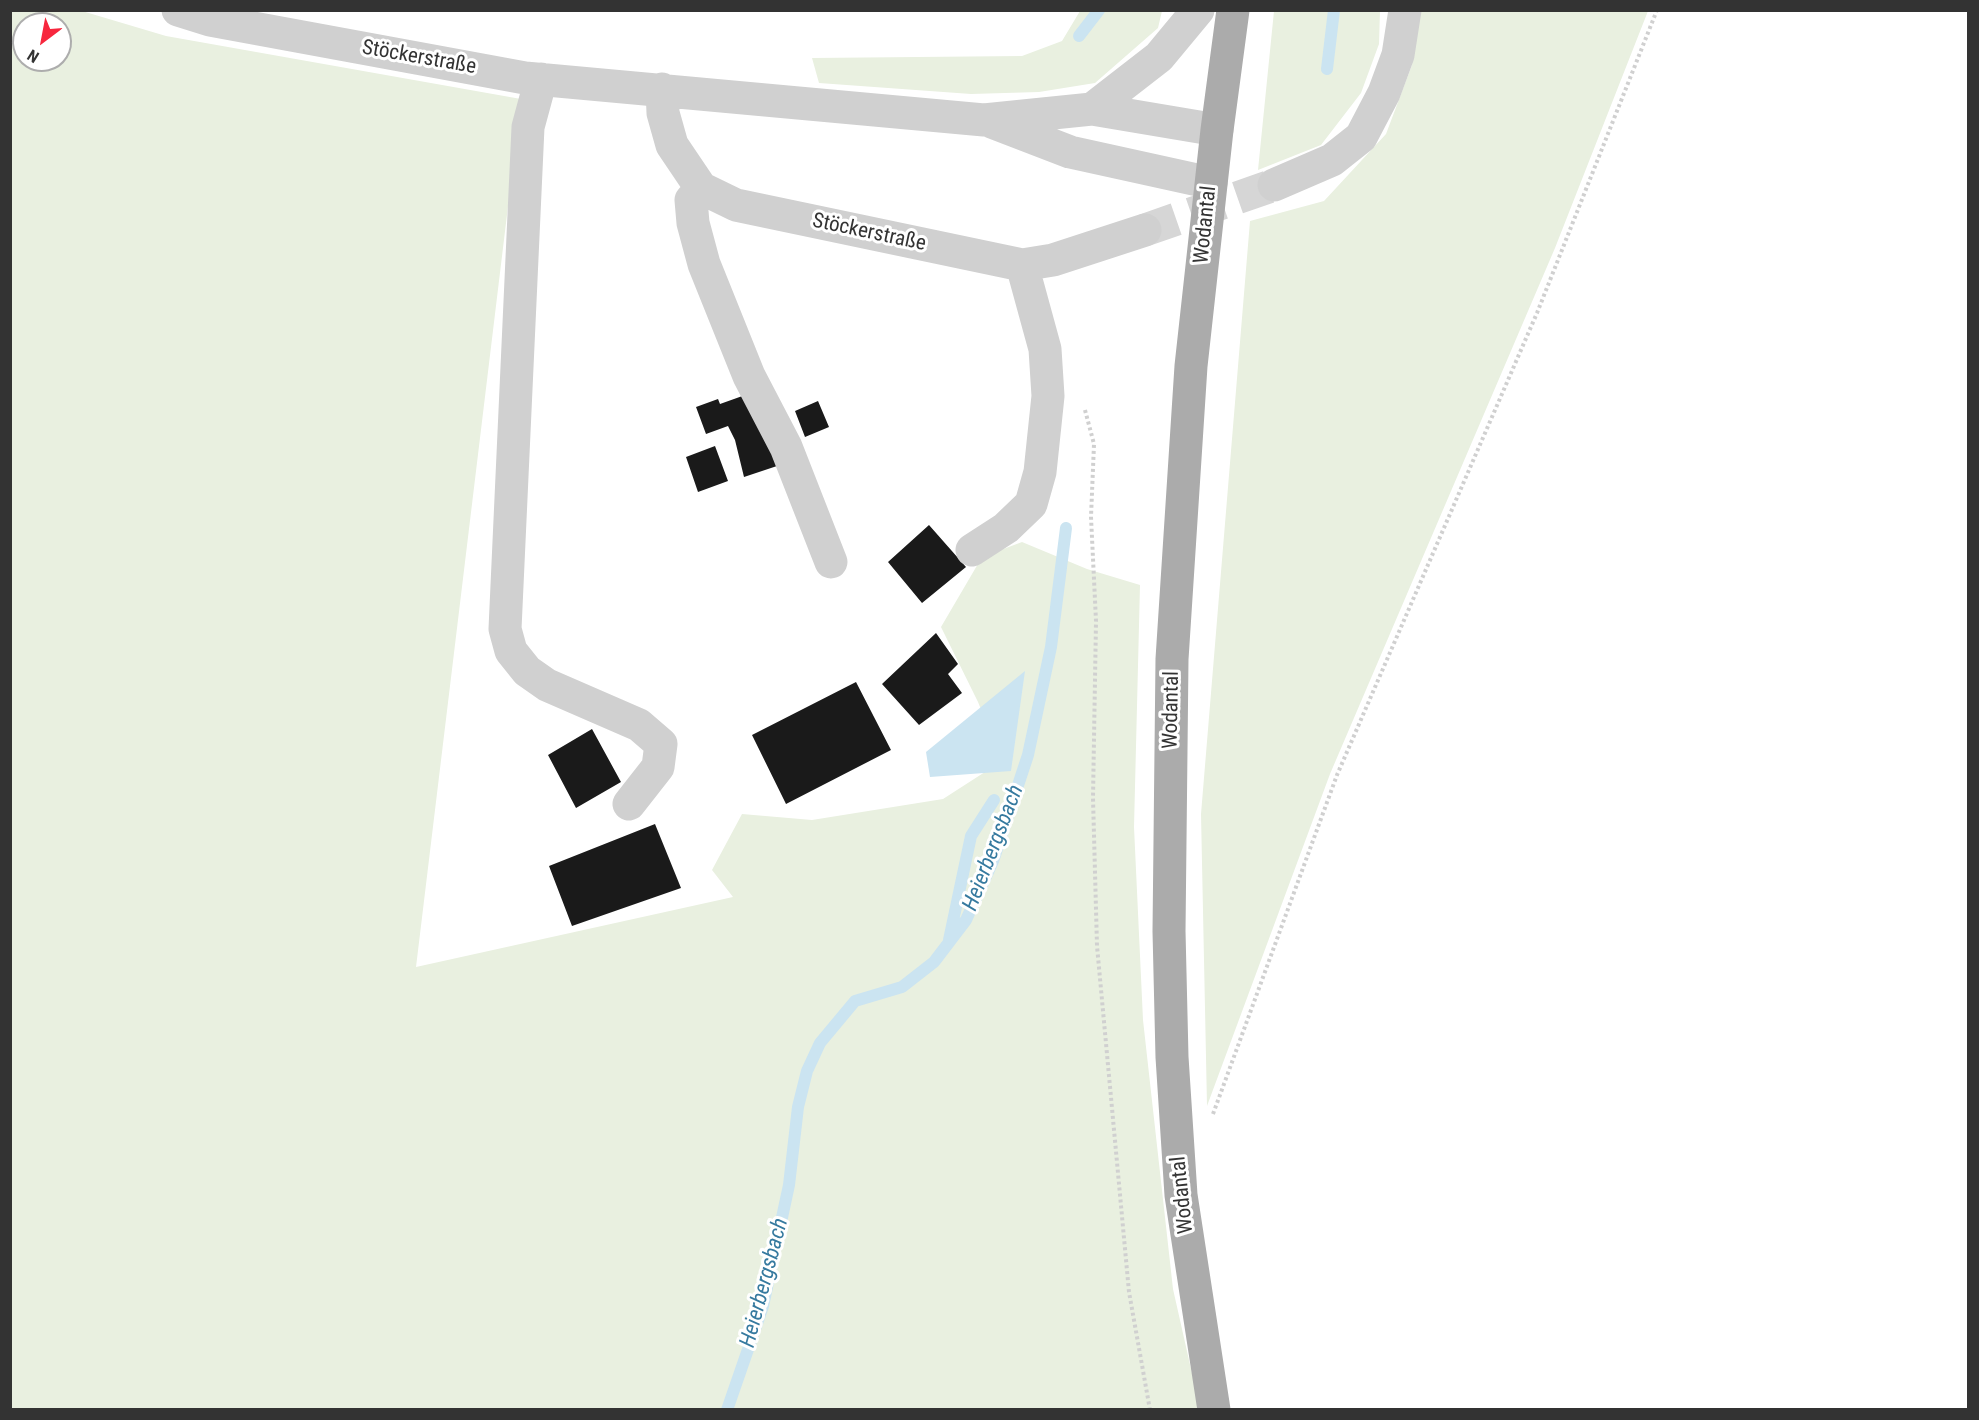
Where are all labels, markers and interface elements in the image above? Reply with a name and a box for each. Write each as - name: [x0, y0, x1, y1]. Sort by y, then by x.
- north arrow: [12, 12, 72, 72]
- street label: Stöckerstraße: [360, 36, 478, 80]
- text: N: [24, 45, 42, 67]
- street label: Wodantal: [1189, 185, 1223, 265]
- street label: Stöckerstraße: [810, 209, 928, 257]
- street label: Wodantal: [1159, 671, 1185, 749]
- water label: Heierbergsbach: [958, 781, 1030, 915]
- street label: Wodantal: [1166, 1155, 1200, 1235]
- water label: Heierbergsbach: [735, 1216, 795, 1350]

